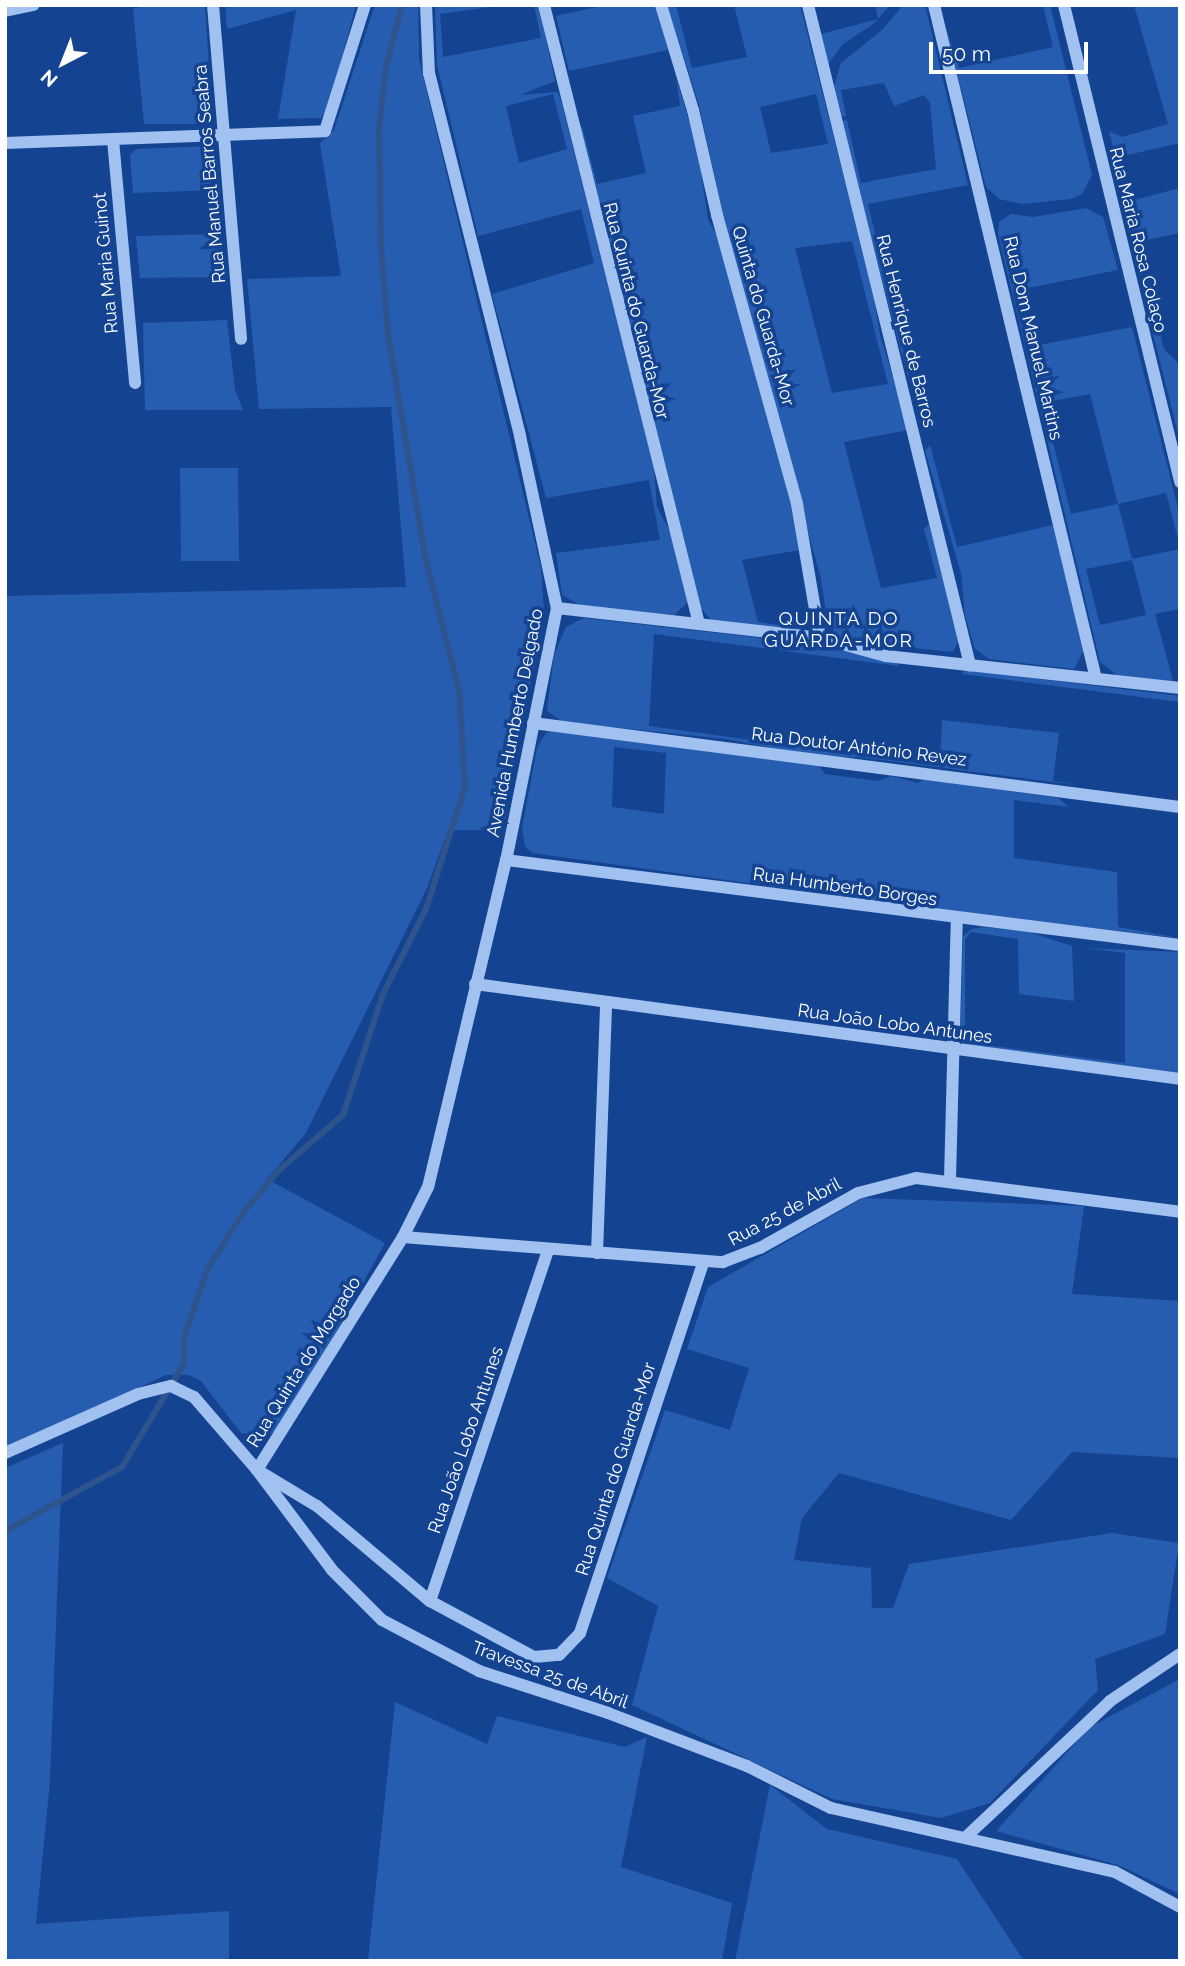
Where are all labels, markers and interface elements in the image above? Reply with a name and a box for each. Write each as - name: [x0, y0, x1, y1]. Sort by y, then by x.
- north arrow: [28, 28, 98, 98]
- scale bar: [933, 28, 1092, 72]
- text: 50 m: [942, 41, 991, 66]
- street label: Rua Manuel Barros Seabra: [190, 63, 230, 285]
- text: N: [36, 66, 62, 92]
- street label: Rua Maria Rosa Colaço: [1104, 145, 1172, 335]
- street label: Rua Maria Guinot: [89, 192, 123, 334]
- street label: Rua Quinta do Guarda-Mor: [599, 200, 673, 422]
- street label: Quinta do Guarda-Mor: [727, 224, 799, 408]
- street label: Rua Henrique de Barros: [872, 232, 940, 430]
- street label: Rua Dom Manuel Martins: [999, 234, 1067, 442]
- street label: Avenida Humberto Delgado: [482, 607, 548, 839]
- district label: QUINTA DO GUARDA-MOR: [765, 608, 913, 652]
- street label: Rua Doutor António Revez: [750, 723, 968, 771]
- street label: Rua Humberto Borges: [752, 863, 938, 911]
- street label: Rua João Lobo Antunes: [796, 1000, 994, 1048]
- street label: Rua 25 de Abril: [725, 1173, 845, 1251]
- street label: Rua Quinta do Morgado: [243, 1273, 365, 1451]
- street label: Rua João Lobo Antunes: [424, 1343, 508, 1537]
- street label: Rua Quinta do Guarda-Mor: [571, 1360, 661, 1578]
- street label: Travessa 25 de Abril: [469, 1637, 631, 1713]

